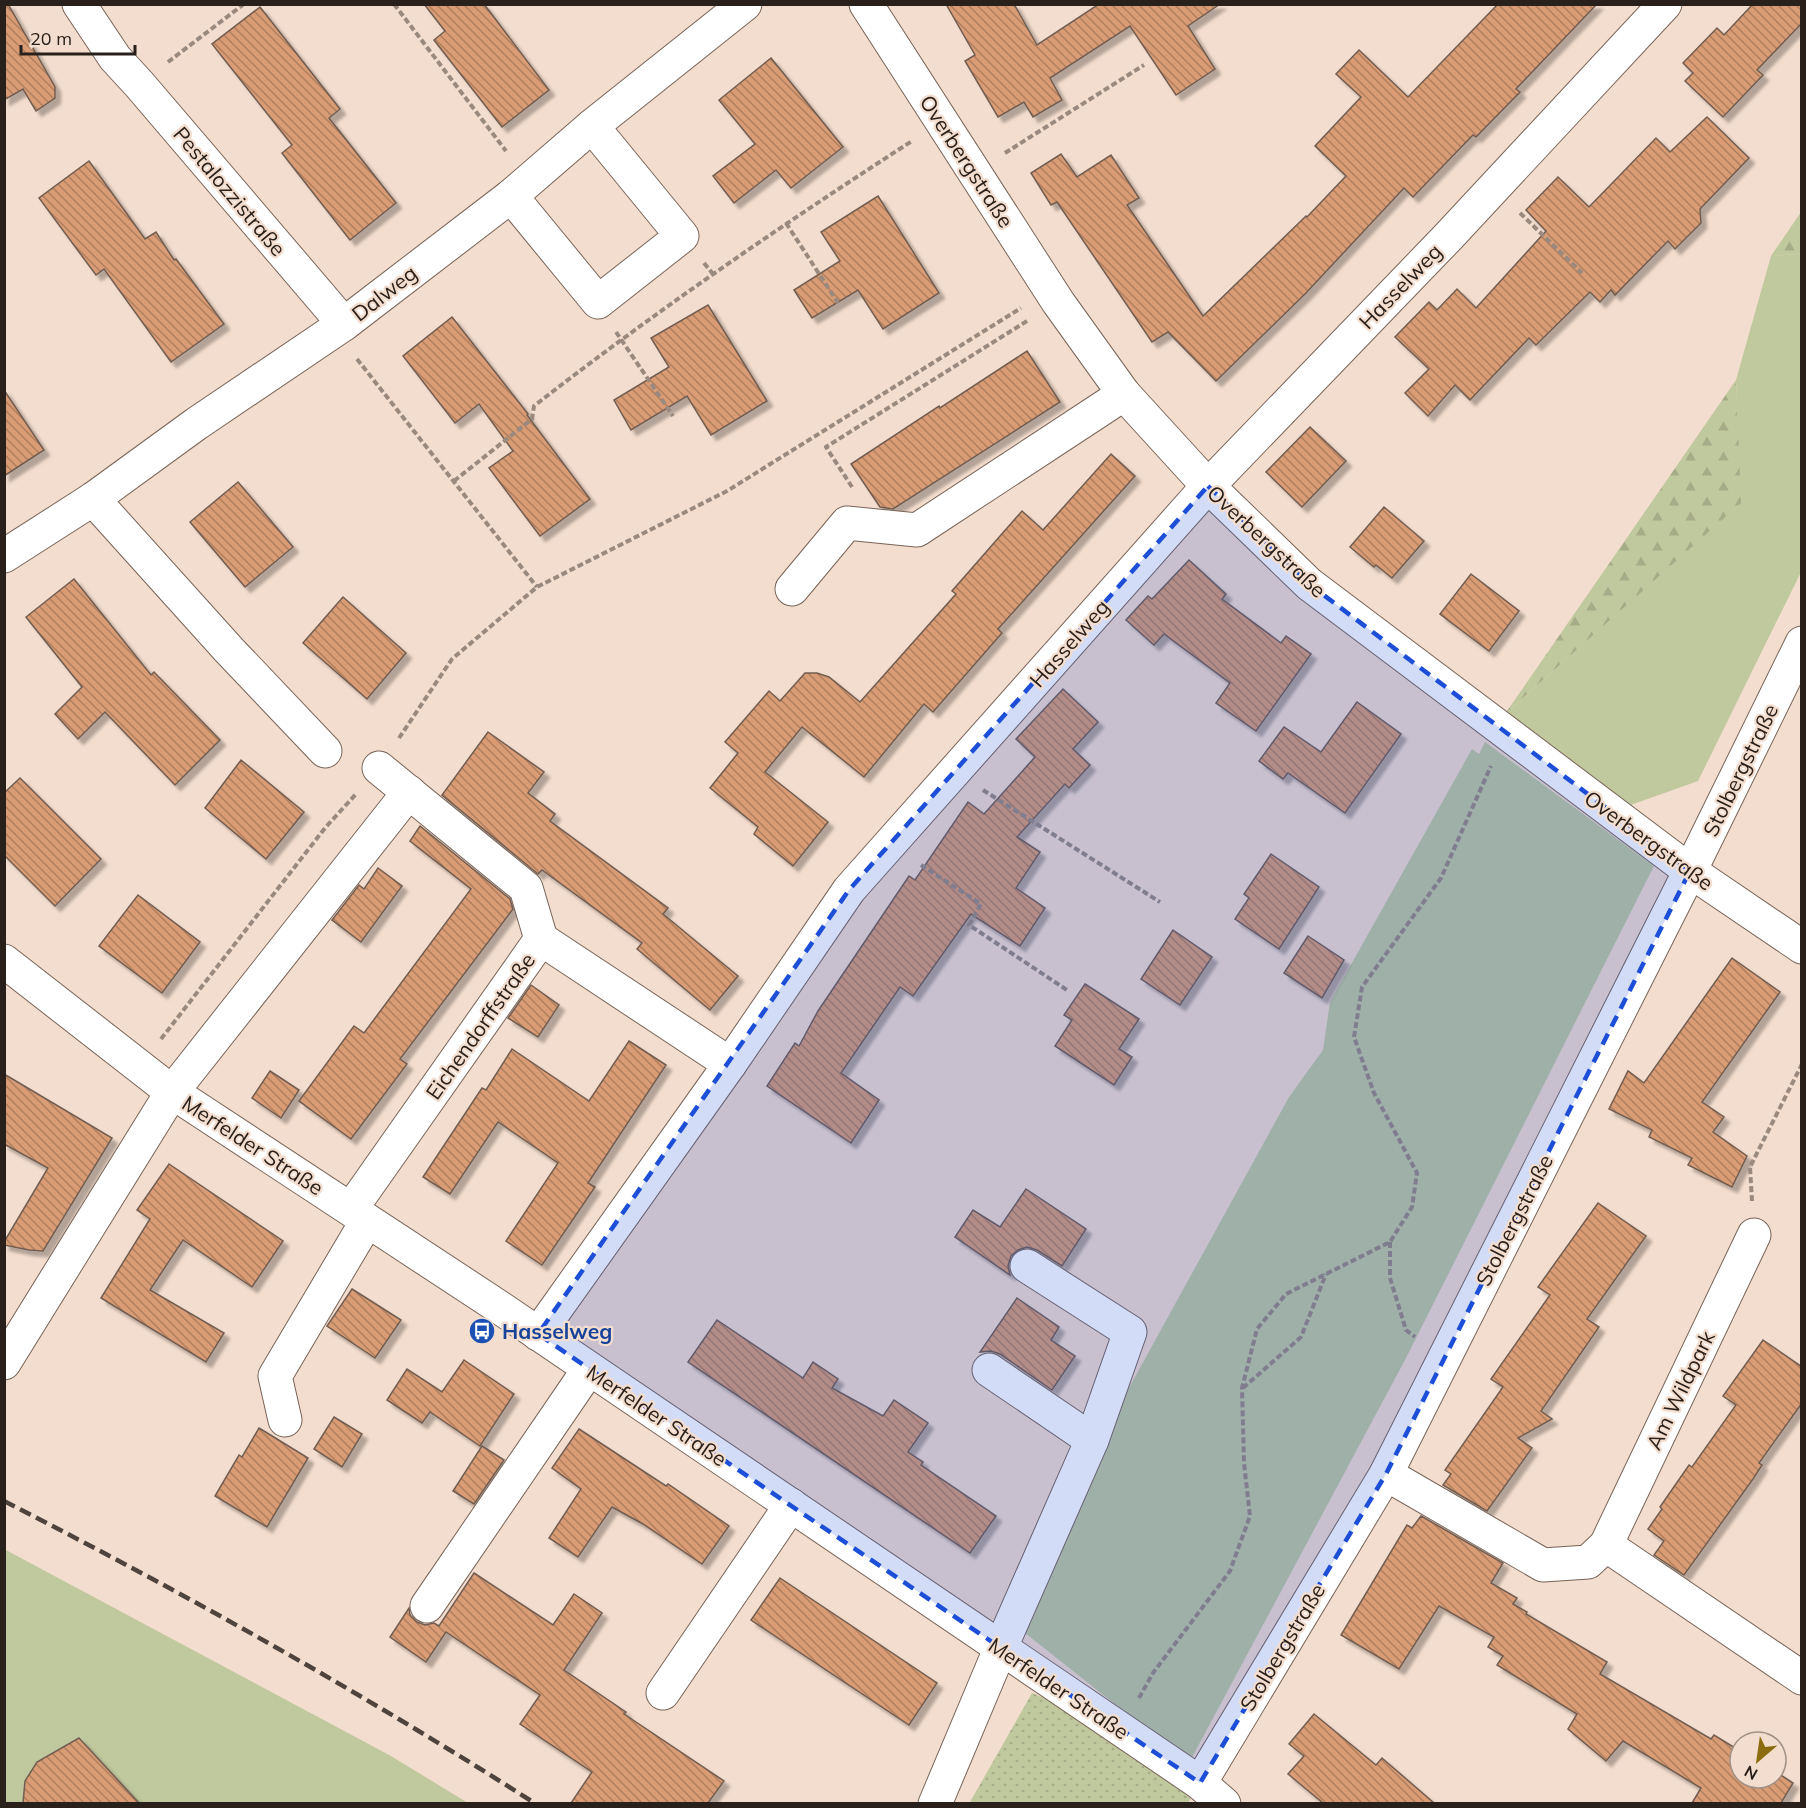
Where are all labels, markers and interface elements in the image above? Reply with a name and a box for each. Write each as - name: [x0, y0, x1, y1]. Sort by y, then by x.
- scale bar: [21, 18, 135, 56]
- text: 20 m: [30, 27, 72, 50]
- street label: Overbergstraße: [914, 90, 1020, 232]
- street label: Pestalozzistraße: [168, 121, 292, 261]
- street label: Hasselweg: [1353, 238, 1447, 334]
- street label: Dalweg: [346, 260, 422, 326]
- street label: Overbergstraße: [1202, 479, 1332, 603]
- street label: Hasselweg: [1024, 594, 1114, 692]
- street label: Stolbergstraße: [1697, 700, 1783, 840]
- street label: Overbergstraße: [1579, 785, 1719, 895]
- street label: Eichendorffstraße: [420, 948, 540, 1104]
- street label: Merfelder Straße: [177, 1090, 329, 1200]
- street label: Stolbergstraße: [1470, 1150, 1558, 1290]
- bus stop icon: Hasselweg: [467, 1316, 497, 1346]
- place label: Hasselweg: [502, 1318, 612, 1344]
- street label: Am Wildpark: [1640, 1326, 1720, 1454]
- street label: Merfelder Straße: [582, 1359, 732, 1471]
- street label: Stolbergstraße: [1234, 1579, 1330, 1715]
- street label: Merfelder Straße: [984, 1632, 1134, 1744]
- north arrow: [1728, 1730, 1788, 1790]
- text: N: [1741, 1761, 1761, 1785]

